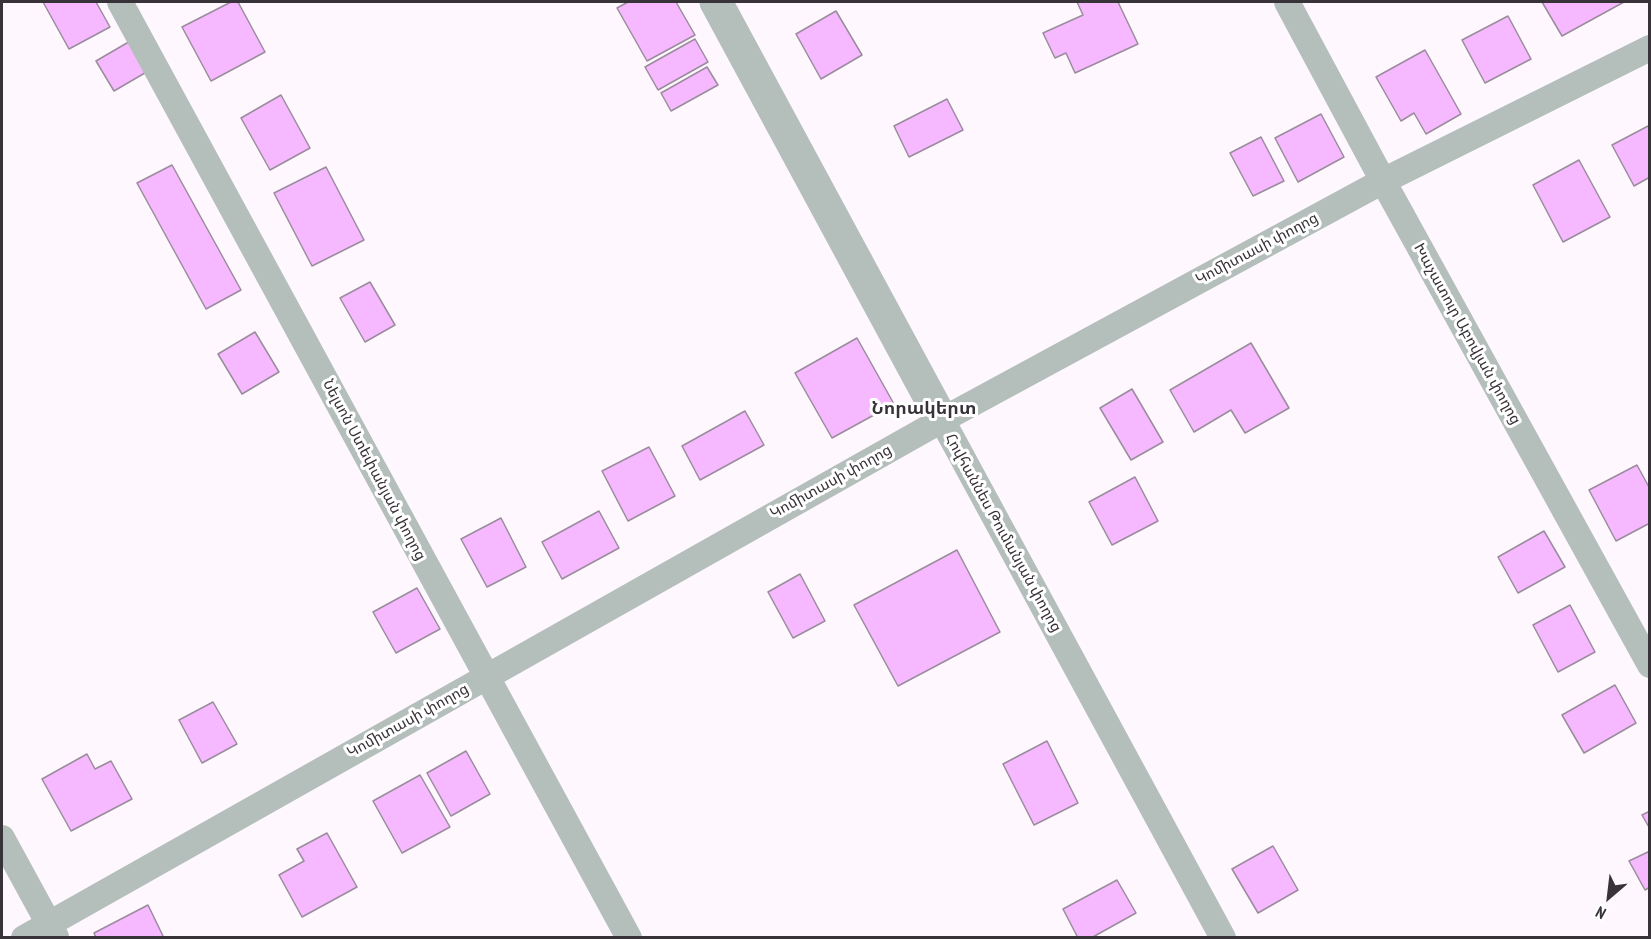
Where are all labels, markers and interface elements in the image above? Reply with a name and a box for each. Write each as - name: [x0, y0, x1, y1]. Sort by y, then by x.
- street label: Կոմիտասի փողոց: [1193, 209, 1321, 289]
- street label: Խաչատուր Աբովյան փողոց: [1410, 240, 1524, 428]
- street label: Նելսոն Ստեփանյան փողոց: [319, 376, 429, 564]
- district label: Նորակերտ: [872, 398, 976, 420]
- street label: Հովհաննես Թումանյան փողոց: [941, 431, 1065, 635]
- street label: Կոմիտասի փողոց: [767, 441, 895, 523]
- street label: Կոմիտասի փողոց: [344, 680, 472, 762]
- north arrow: [1579, 867, 1639, 927]
- text: N: [1592, 902, 1609, 924]

